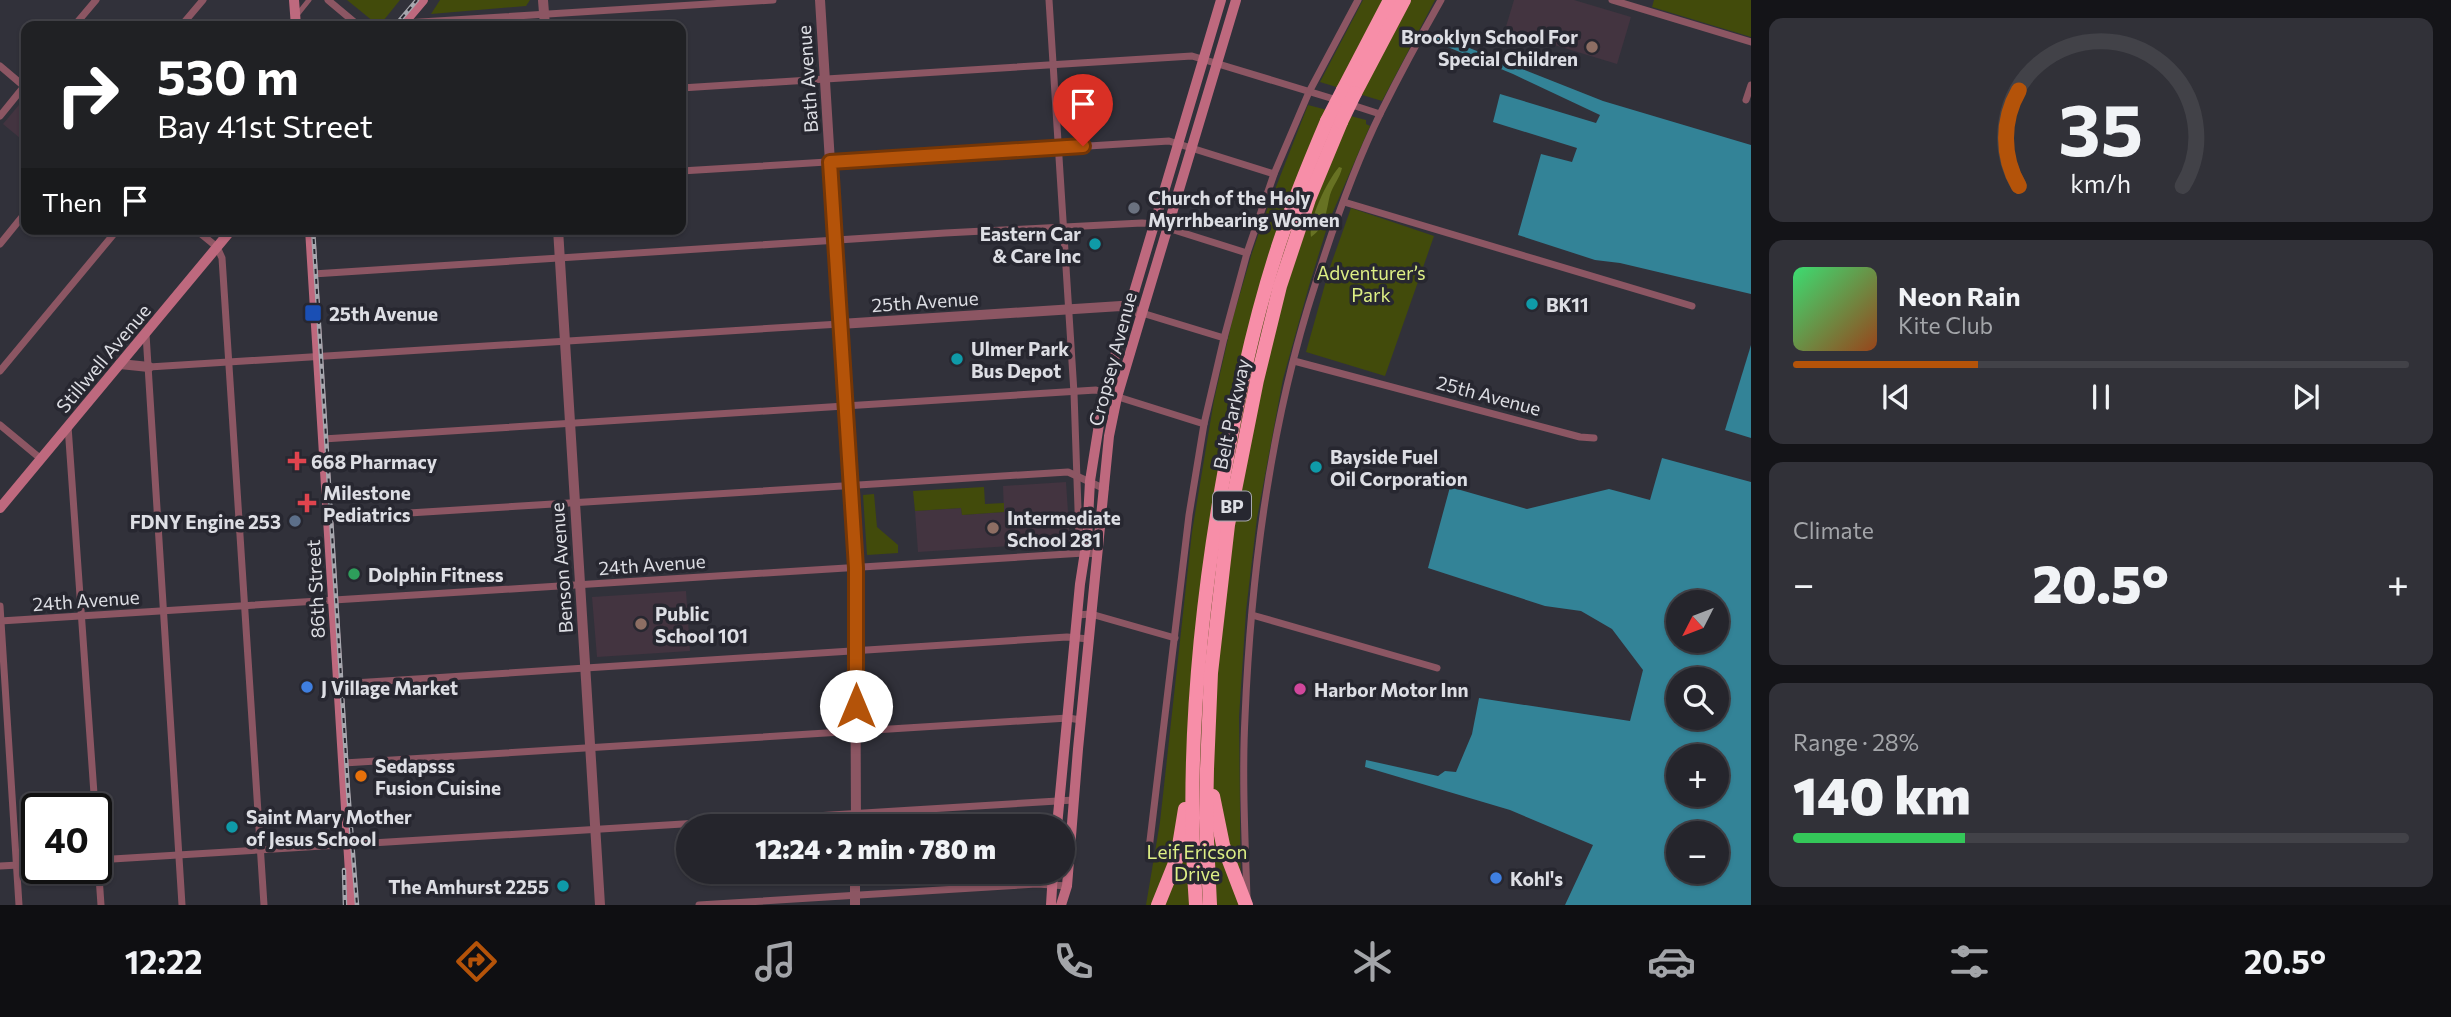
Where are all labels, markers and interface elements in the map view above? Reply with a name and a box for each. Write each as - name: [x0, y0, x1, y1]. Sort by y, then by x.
- street label: Bath Avenue: [792, 24, 822, 134]
- place label: Brooklyn School For Special Children: [1401, 25, 1578, 70]
- marker: Brooklyn School For Special Children: [1584, 39, 1600, 55]
- text: 530 m: [157, 45, 299, 105]
- icon: right: [42, 49, 133, 140]
- pin: [1053, 74, 1113, 146]
- text: 35: [2059, 82, 2143, 171]
- icon: arrive: [1064, 85, 1102, 123]
- text: Bay 41st Street: [157, 105, 373, 145]
- text: km/h: [2071, 168, 2131, 198]
- icon: arrive: [116, 182, 154, 220]
- text: Then: [42, 186, 102, 217]
- place label: Church of the Holy Myrrhbearing Women: [1148, 186, 1340, 231]
- marker: Church of the Holy Myrrhbearing Women: [1126, 200, 1142, 216]
- place label: Eastern Car & Care Inc: [980, 222, 1081, 267]
- marker: Eastern Car & Care Inc: [1087, 236, 1103, 252]
- park label: Adventurer’s Park: [1316, 261, 1426, 306]
- text: Neon Rain: [1898, 280, 2021, 311]
- street label: 25th Avenue: [871, 286, 979, 316]
- street label: Cropsey Avenue: [1083, 289, 1141, 429]
- place label: BK11: [1546, 293, 1589, 316]
- marker: BK11: [1524, 296, 1540, 312]
- street label: Stillwell Avenue: [51, 299, 155, 417]
- place label: 25th Avenue: [329, 302, 438, 325]
- marker: 25th Avenue: [303, 303, 323, 323]
- text: Kite Club: [1898, 311, 1993, 339]
- place label: Ulmer Park Bus Depot: [971, 337, 1069, 382]
- marker: Ulmer Park Bus Depot: [949, 351, 965, 367]
- street label: Belt Parkway: [1208, 356, 1254, 472]
- street label: 25th Avenue: [1434, 370, 1544, 420]
- icon: previous: [1877, 378, 1915, 416]
- icon: pause: [2082, 378, 2120, 416]
- icon: next: [2287, 378, 2325, 416]
- place label: Bayside Fuel Oil Corporation: [1330, 445, 1468, 490]
- place label: 668 Pharmacy: [311, 450, 438, 473]
- marker: 668 Pharmacy: [289, 453, 305, 469]
- marker: Bayside Fuel Oil Corporation: [1308, 459, 1324, 475]
- place label: Milestone Pediatrics: [323, 481, 411, 526]
- road number: BP: [1213, 492, 1251, 520]
- marker: Milestone Pediatrics: [297, 493, 317, 513]
- street label: Benson Avenue: [545, 502, 577, 634]
- place label: Intermediate School 281: [1007, 506, 1121, 551]
- place label: FDNY Engine 253: [130, 510, 281, 533]
- marker: FDNY Engine 253: [287, 513, 303, 529]
- text: Climate: [1793, 516, 1874, 544]
- marker: Intermediate School 281: [985, 520, 1001, 536]
- street label: 86th Street: [301, 539, 329, 639]
- street label: 24th Avenue: [598, 549, 706, 579]
- text: 20.5°: [2032, 550, 2169, 614]
- text: −: [1793, 559, 1815, 606]
- text: +: [2387, 559, 2409, 606]
- place label: Dolphin Fitness: [368, 563, 504, 586]
- marker: Dolphin Fitness: [346, 566, 362, 582]
- street label: 24th Avenue: [32, 585, 140, 615]
- north arrow: [1666, 590, 1729, 653]
- map controls: [1666, 590, 1729, 884]
- place label: Public School 101: [655, 602, 748, 647]
- marker: Public School 101: [633, 616, 649, 632]
- button: search: [1666, 667, 1729, 730]
- position arrow: [819, 669, 893, 743]
- place label: J Village Market: [321, 676, 458, 699]
- place label: Harbor Motor Inn: [1314, 678, 1468, 701]
- marker: J Village Market: [299, 679, 315, 695]
- marker: Harbor Motor Inn: [1292, 681, 1308, 697]
- text: Range · 28%: [1793, 728, 1919, 756]
- button: +: [1666, 744, 1729, 807]
- place label: Sedapsss Fusion Cuisine: [375, 754, 501, 799]
- text: 140 km: [1793, 762, 1971, 826]
- marker: Sedapsss Fusion Cuisine: [353, 768, 369, 784]
- speed limit sign: 40: [21, 793, 112, 884]
- place label: Saint Mary Mother of Jesus School: [246, 805, 412, 850]
- marker: Saint Mary Mother of Jesus School: [224, 819, 240, 835]
- button: −: [1666, 821, 1729, 884]
- text: 12:24 · 2 min · 780 m: [755, 833, 996, 864]
- park label: Leif Ericson Drive: [1147, 840, 1247, 885]
- place label: Kohl's: [1510, 867, 1563, 890]
- marker: Kohl's: [1488, 870, 1504, 886]
- place label: The Amhurst 2255: [388, 875, 549, 898]
- marker: The Amhurst 2255: [555, 878, 571, 894]
- icon: directions: [452, 937, 501, 986]
- icon: music: [751, 937, 800, 986]
- icon: phone: [1049, 937, 1098, 986]
- icon: climate: [1348, 937, 1397, 986]
- icon: car: [1647, 937, 1696, 986]
- icon: filters: [1945, 937, 1994, 986]
- text: 12:22: [125, 941, 202, 981]
- text: 20.5°: [2244, 941, 2326, 981]

